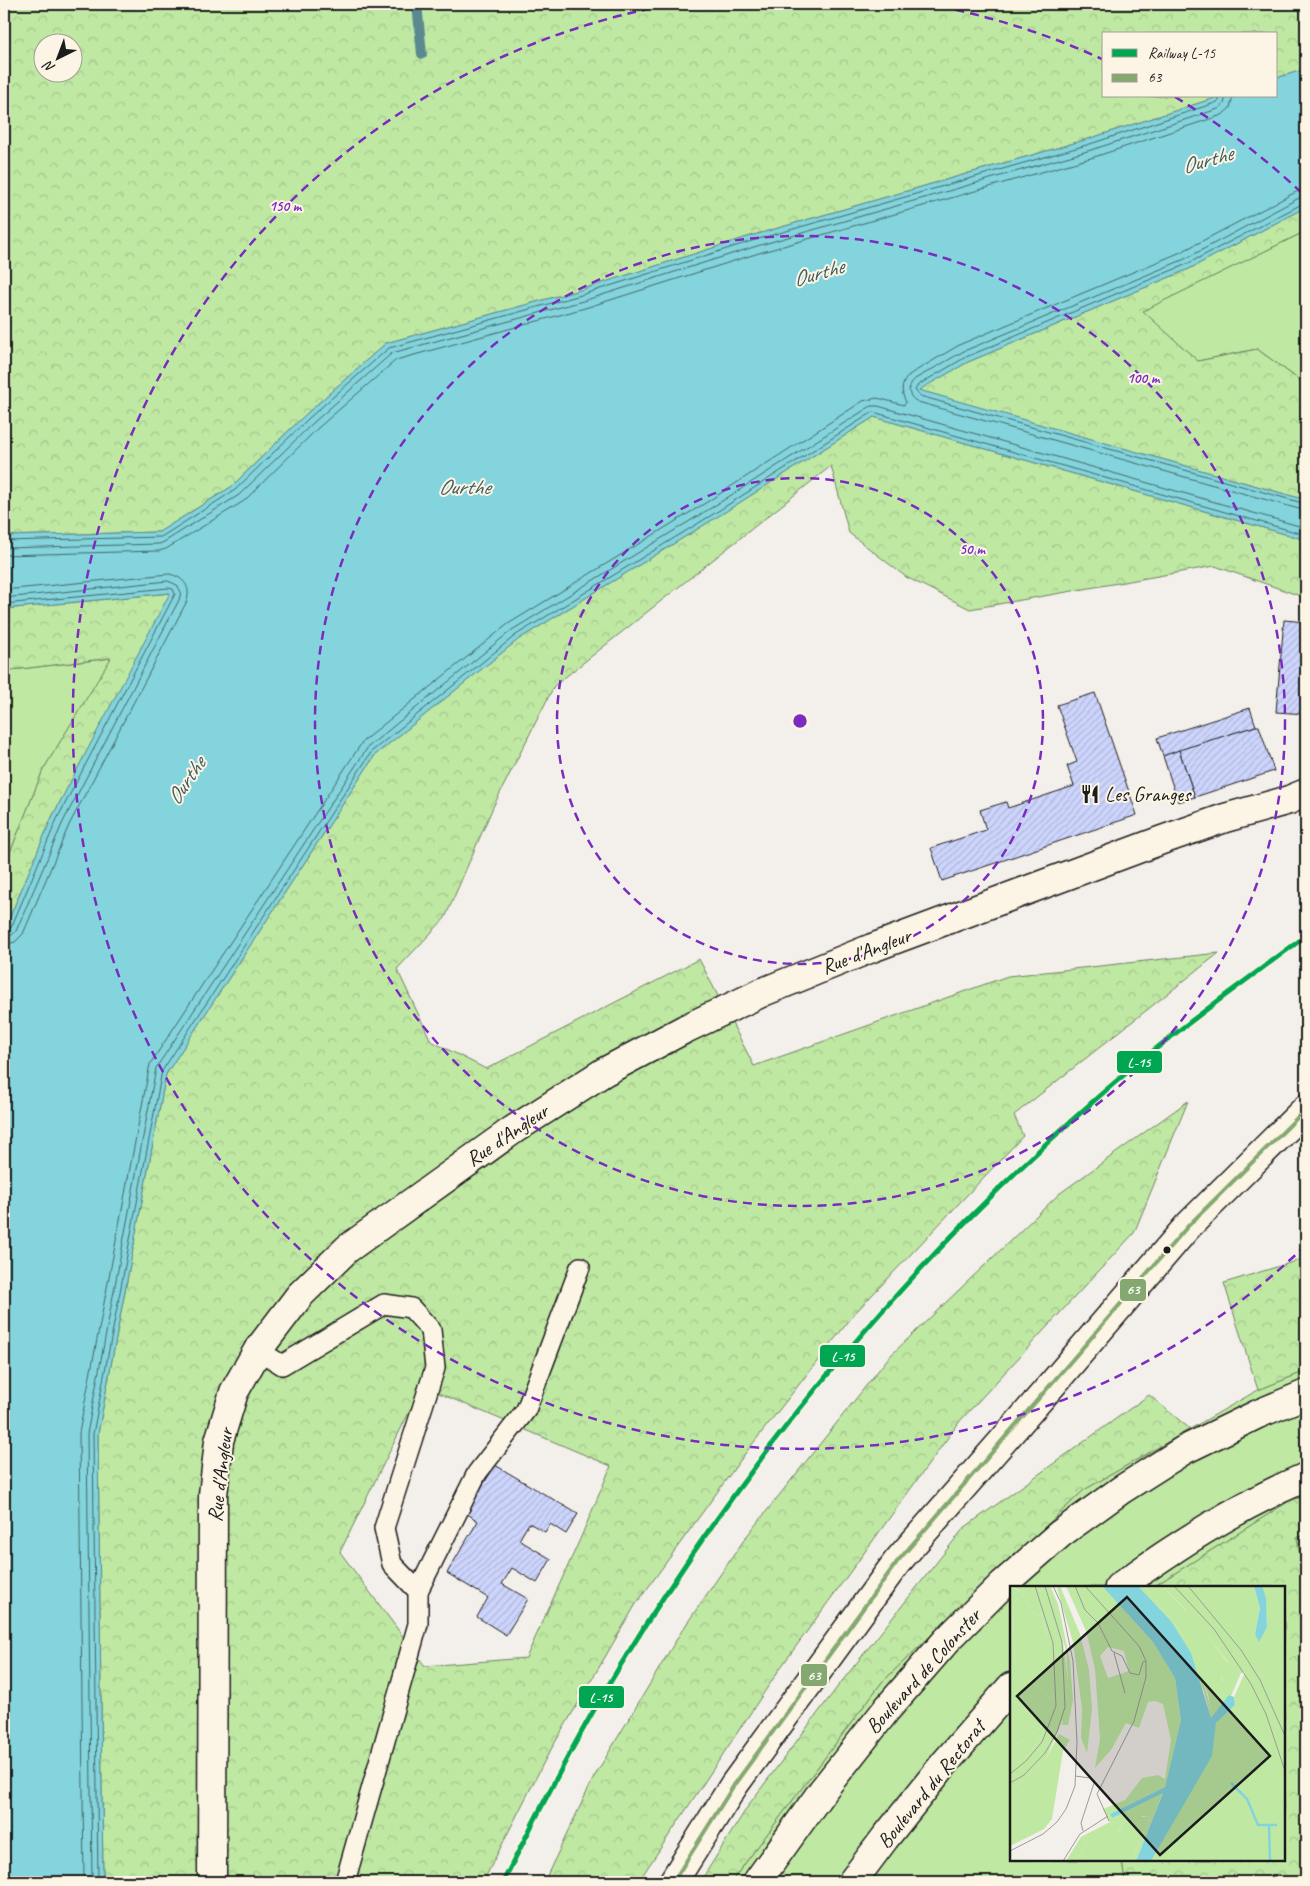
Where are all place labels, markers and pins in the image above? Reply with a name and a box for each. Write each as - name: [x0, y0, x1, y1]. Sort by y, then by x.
- centre of rings: [791, 712, 809, 730]
- place label: Les Granges: [1105, 781, 1192, 807]
- restaurant icon: Les Granges: [1079, 783, 1101, 805]
- unlabelled marker: [1162, 1245, 1172, 1255]

